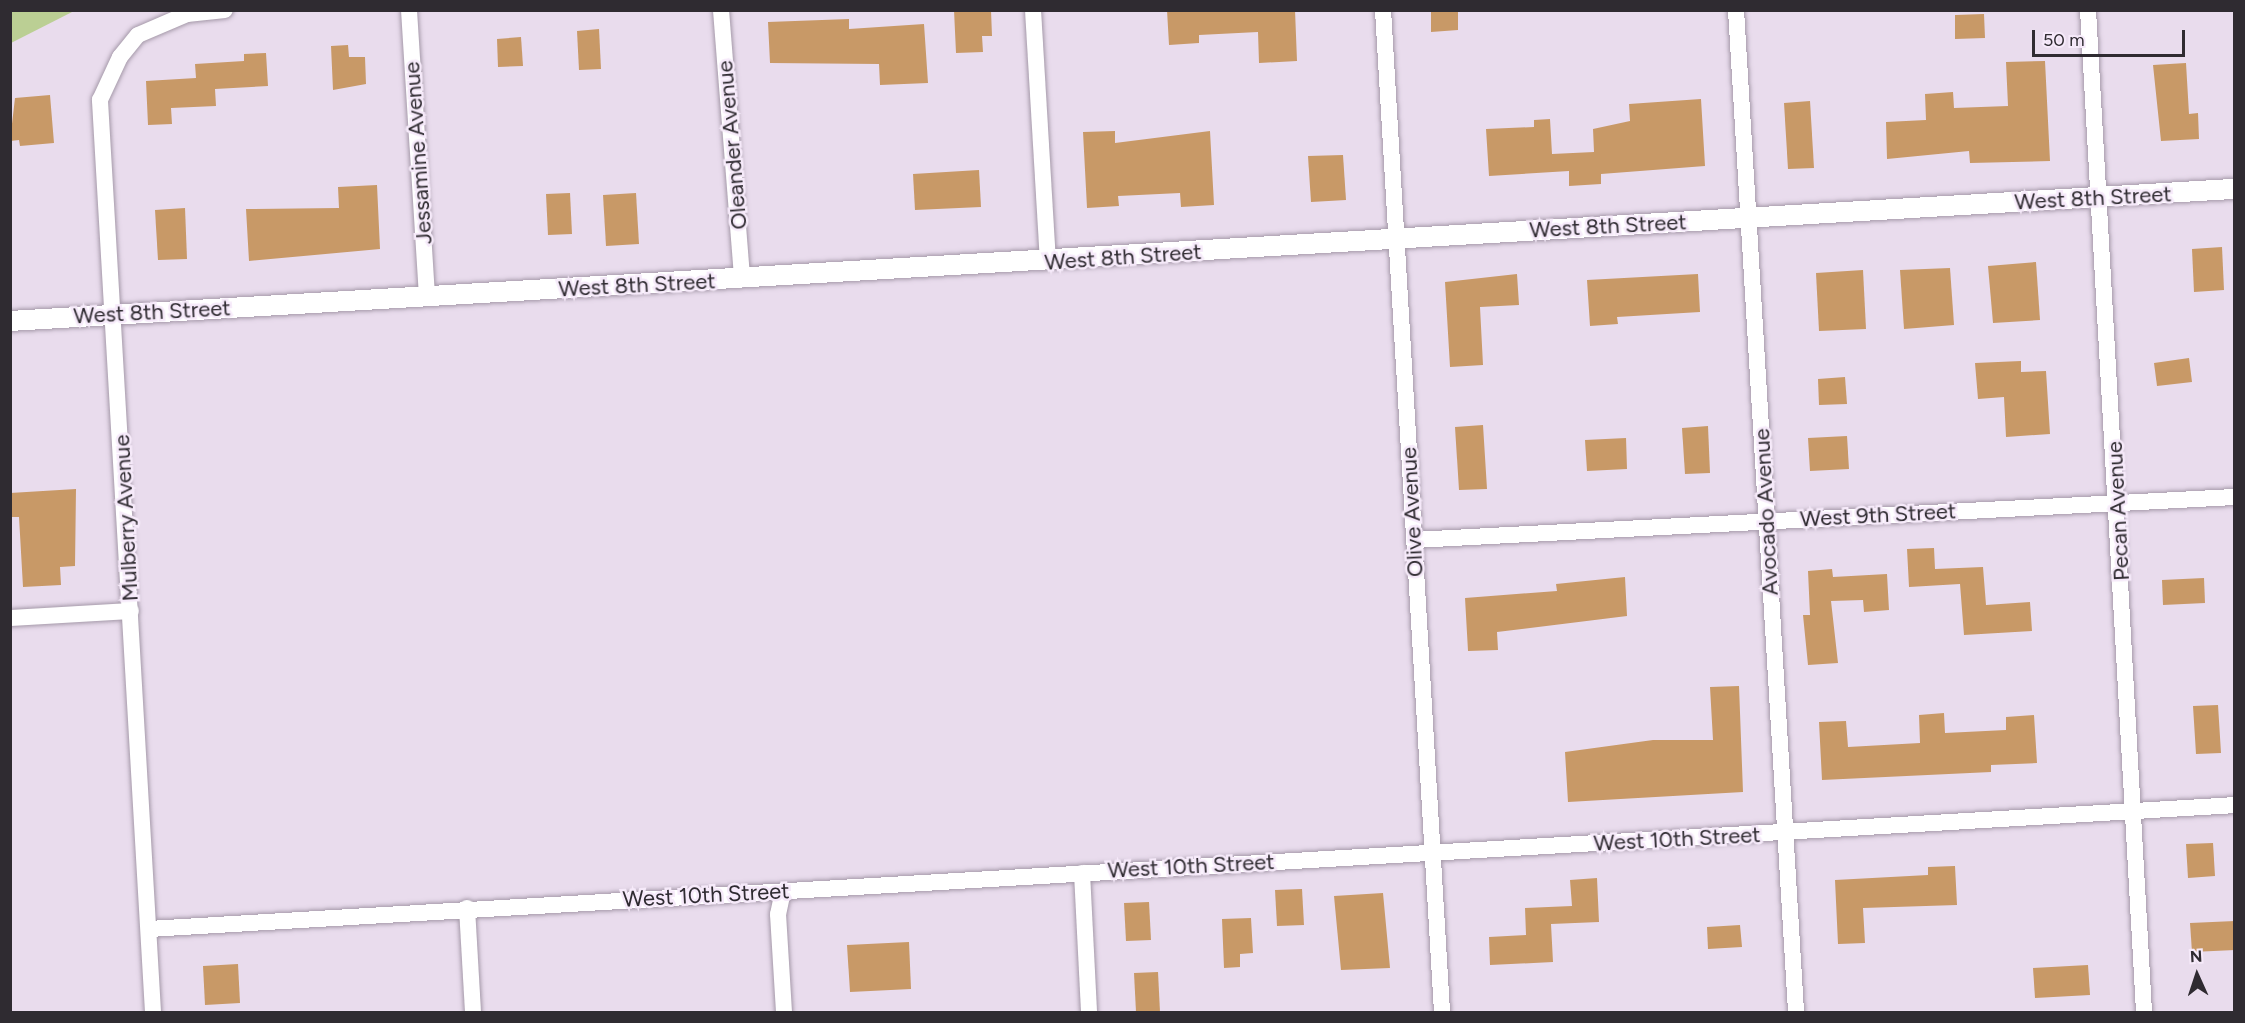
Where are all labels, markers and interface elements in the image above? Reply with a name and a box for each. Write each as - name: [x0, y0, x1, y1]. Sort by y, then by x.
- scale bar: [2035, 18, 2188, 56]
- text: 50 m: [2043, 29, 2085, 51]
- street label: Oleander Avenue: [711, 59, 753, 231]
- street label: Jessamine Avenue: [398, 61, 438, 245]
- street label: West 8th Street: [2014, 181, 2172, 215]
- street label: West 8th Street: [1529, 209, 1687, 243]
- street label: West 8th Street: [1044, 238, 1202, 276]
- street label: West 8th Street: [558, 268, 716, 302]
- street label: West 8th Street: [73, 295, 231, 329]
- street label: Avocado Avenue: [1748, 428, 1784, 596]
- street label: Mulberry Avenue: [108, 434, 144, 602]
- street label: Pecan Avenue: [2101, 441, 2135, 581]
- street label: Olive Avenue: [1395, 446, 1429, 578]
- street label: West 9th Street: [1799, 498, 1957, 532]
- street label: West 10th Street: [1593, 821, 1761, 857]
- street label: West 10th Street: [1107, 848, 1275, 884]
- street label: West 10th Street: [622, 877, 790, 913]
- north arrow: [2167, 945, 2227, 1005]
- text: N: [2189, 947, 2203, 966]

